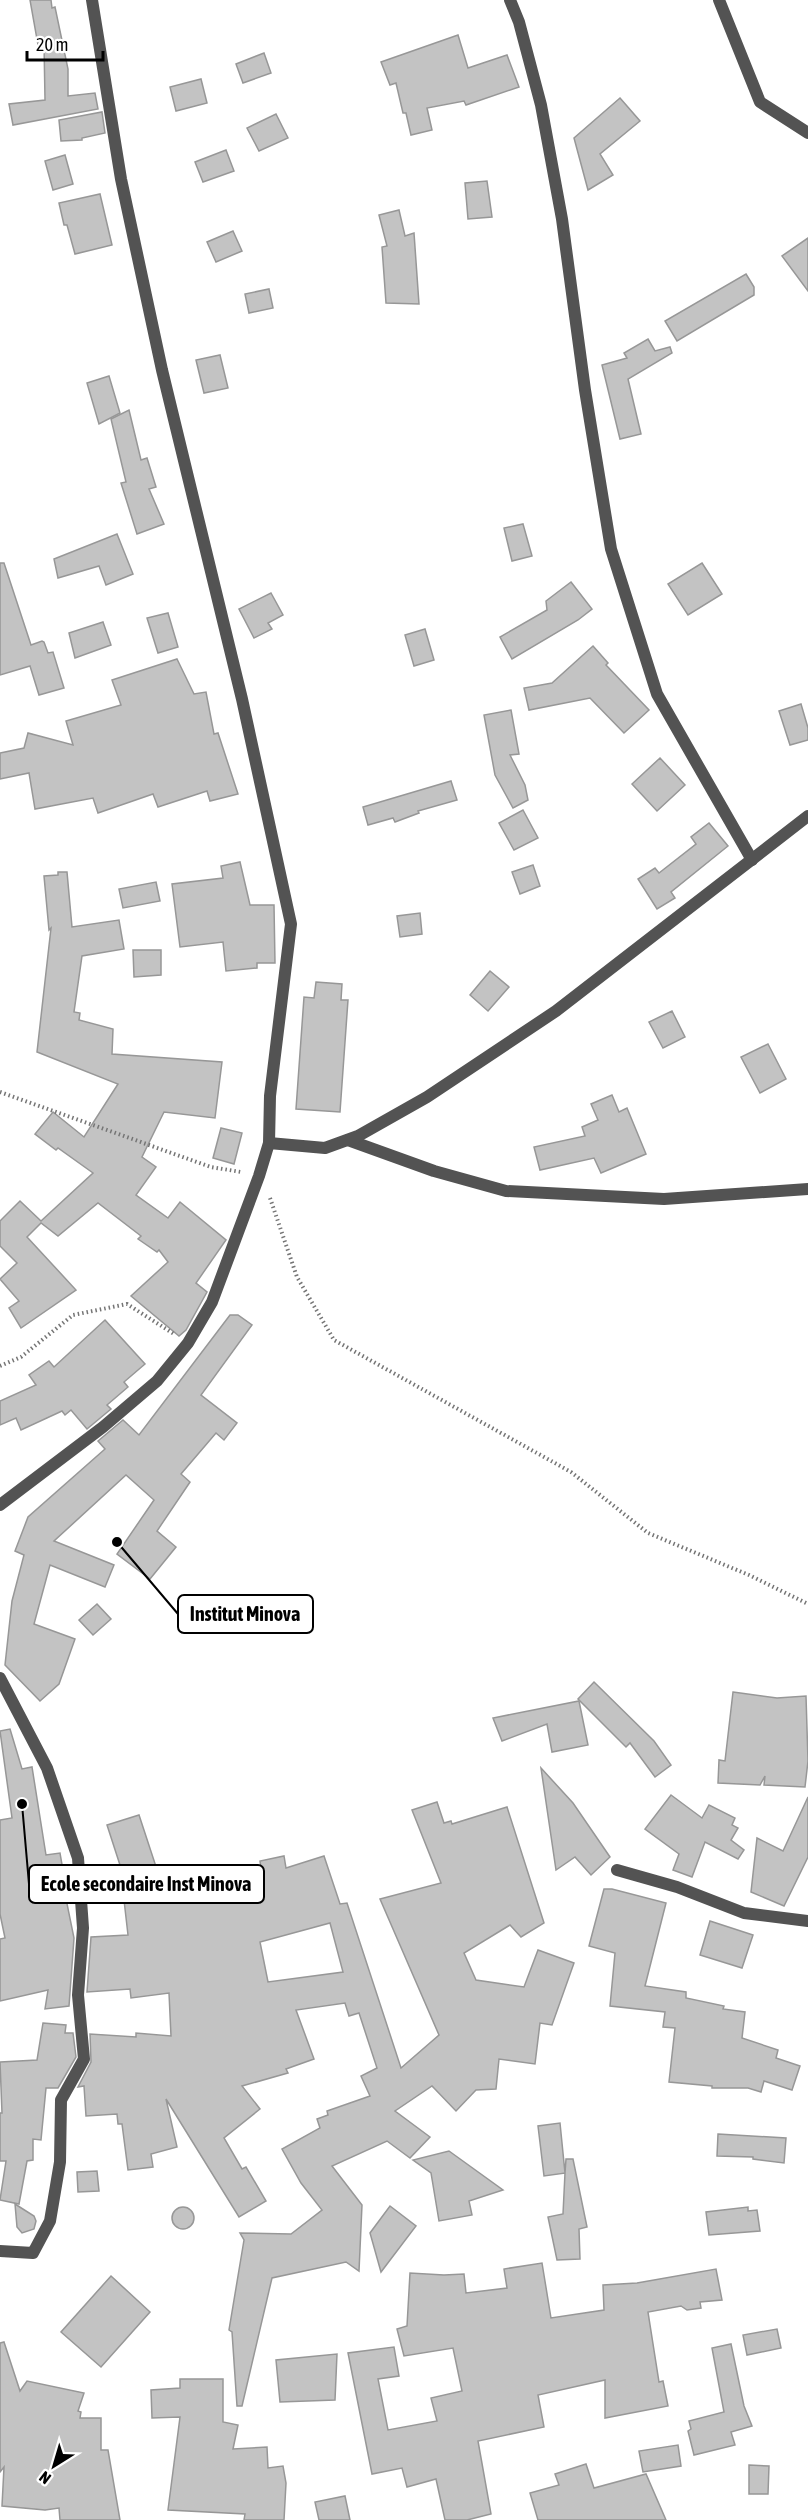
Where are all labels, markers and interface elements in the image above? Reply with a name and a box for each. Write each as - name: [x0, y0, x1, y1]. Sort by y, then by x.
- scale bar: [27, 24, 104, 62]
- text: 20 m: [36, 34, 68, 55]
- callout: Institut Minova: [178, 1595, 313, 1633]
- text: Institut Minova: [190, 1602, 300, 1625]
- callout: Ecole secondaire Inst Minova: [29, 1865, 264, 1903]
- text: Ecole secondaire Inst Minova: [41, 1872, 251, 1895]
- north arrow: [24, 2436, 84, 2496]
- text: N: [36, 2468, 54, 2488]

